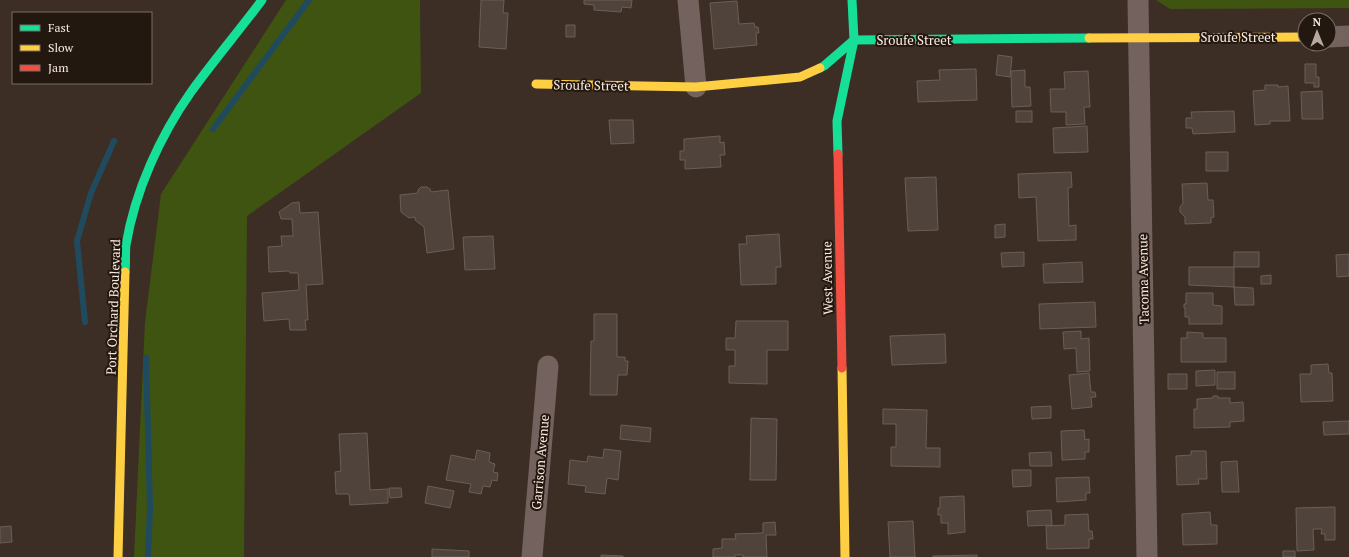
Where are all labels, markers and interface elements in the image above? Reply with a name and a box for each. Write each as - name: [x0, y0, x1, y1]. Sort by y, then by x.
- legend: [12, 12, 152, 84]
- north arrow: [1297, 12, 1337, 52]
- text: N: [1313, 15, 1322, 29]
- text: Fast: [48, 20, 71, 35]
- street label: Sroufe Street: [1200, 28, 1276, 46]
- street label: Sroufe Street: [876, 31, 952, 49]
- text: Slow: [48, 40, 74, 55]
- text: Jam: [48, 60, 69, 75]
- street label: Sroufe Street: [553, 75, 629, 95]
- street label: Tacoma Avenue: [1133, 234, 1153, 324]
- street label: Port Orchard Boulevard: [102, 239, 124, 375]
- street label: West Avenue: [817, 241, 837, 315]
- street label: Garrison Avenue: [527, 414, 553, 510]

